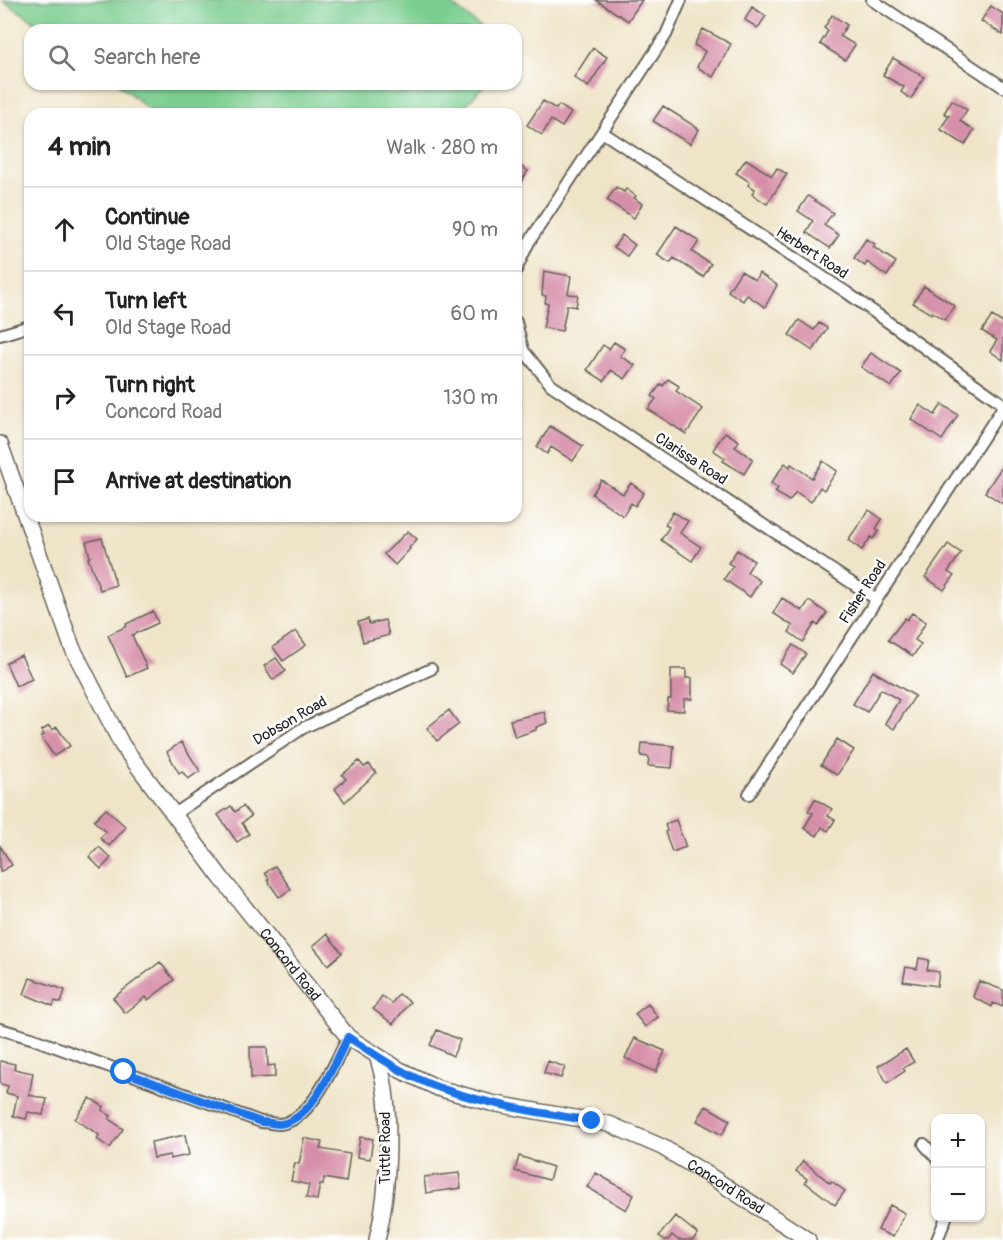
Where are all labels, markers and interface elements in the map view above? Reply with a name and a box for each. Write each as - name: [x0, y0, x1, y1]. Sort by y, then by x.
- search box: [24, 24, 522, 90]
- icon: search: [45, 41, 78, 74]
- text: Search here: [93, 43, 200, 71]
- text: 4 min: [48, 131, 111, 163]
- text: Walk · 280 m: [386, 135, 498, 160]
- text: Continue: [105, 203, 189, 231]
- icon: ahead: [48, 213, 81, 246]
- text: 90 m: [452, 217, 498, 242]
- street label: Herbert Road: [772, 223, 852, 283]
- text: Old Stage Road: [105, 231, 231, 256]
- text: Turn left: [105, 287, 187, 315]
- icon: left: [48, 297, 81, 330]
- text: 60 m: [451, 301, 498, 326]
- text: Old Stage Road: [105, 315, 231, 340]
- text: Turn right: [105, 371, 195, 399]
- icon: right: [48, 381, 81, 414]
- text: 130 m: [443, 385, 498, 410]
- text: Concord Road: [105, 399, 222, 424]
- street label: Clarissa Road: [651, 429, 731, 489]
- icon: arrive: [48, 465, 81, 498]
- text: Arrive at destination: [105, 467, 291, 495]
- street label: Fisher Road: [835, 556, 891, 628]
- street label: Dobson Road: [250, 692, 330, 750]
- street label: Concord Road: [255, 924, 325, 1005]
- route start: [110, 1058, 136, 1084]
- route end: [578, 1107, 604, 1133]
- street label: Tuttle Road: [376, 1112, 395, 1184]
- map controls: [931, 1114, 985, 1222]
- button: +: [931, 1114, 985, 1168]
- street label: Concord Road: [684, 1155, 768, 1218]
- button: −: [931, 1168, 985, 1222]

